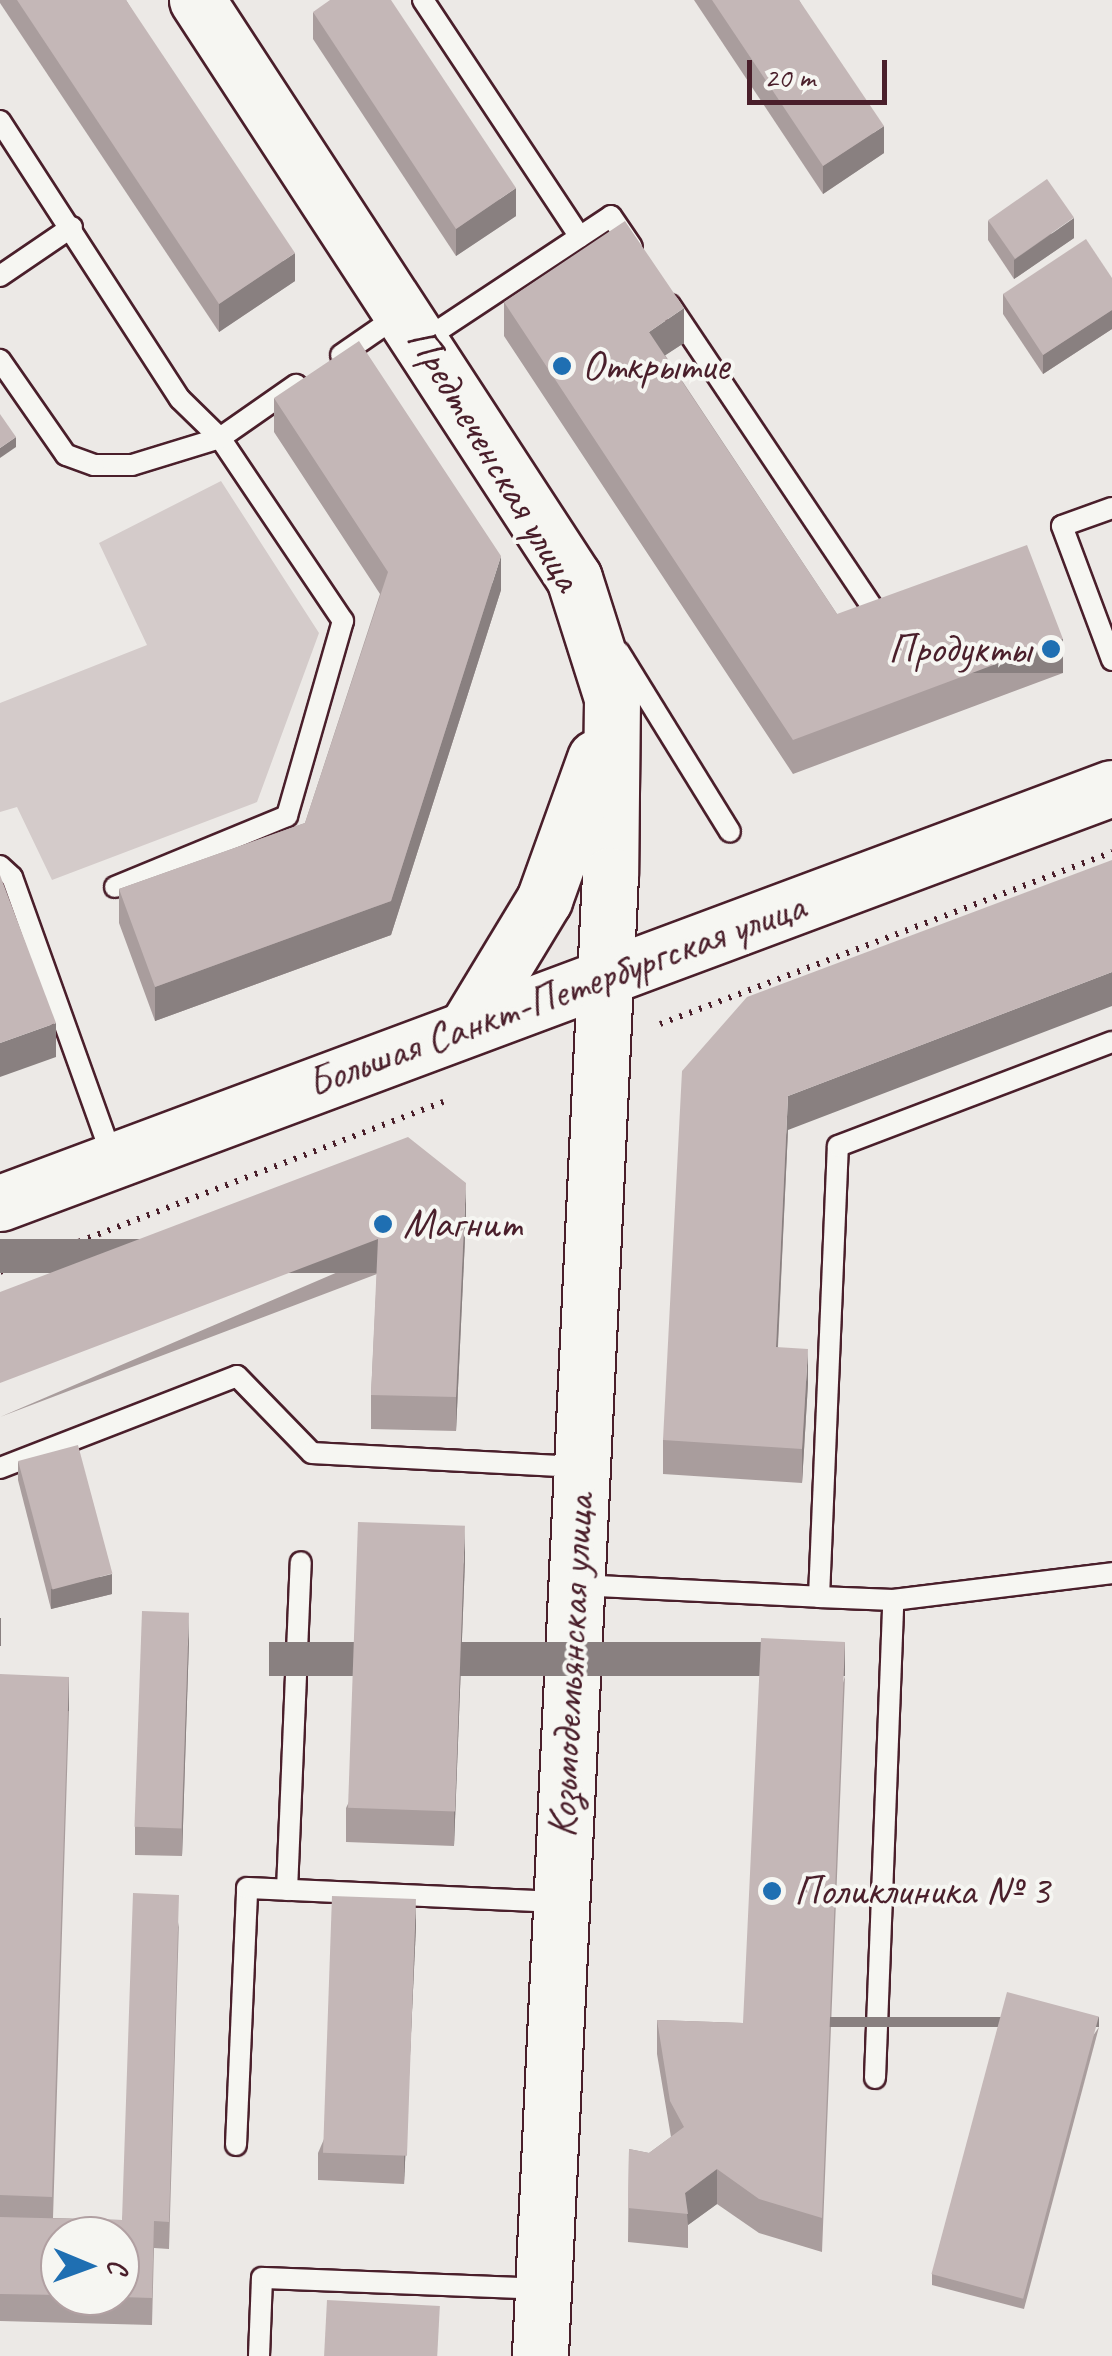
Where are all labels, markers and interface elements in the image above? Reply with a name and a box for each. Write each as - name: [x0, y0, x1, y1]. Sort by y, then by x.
- scale bar: [752, 40, 892, 102]
- text: 20 m: [764, 58, 815, 96]
- street label: Предтеченская улица: [394, 316, 594, 602]
- place label: Открытие: [582, 341, 729, 391]
- marker: Открытие: [551, 355, 573, 377]
- place label: Продукты: [888, 624, 1031, 674]
- marker: Продукты: [1040, 638, 1062, 660]
- street label: Большая Санкт-Петербургская улица: [298, 881, 814, 1109]
- place label: Магнит: [403, 1199, 522, 1249]
- marker: Магнит: [372, 1213, 394, 1235]
- street label: Козьмодемьянская улица: [537, 1493, 605, 1839]
- place label: Поликлиника № 3: [794, 1866, 1049, 1916]
- marker: Поликлиника № 3: [759, 1878, 785, 1904]
- north arrow: [40, 2216, 140, 2316]
- text: С: [101, 2259, 136, 2274]

